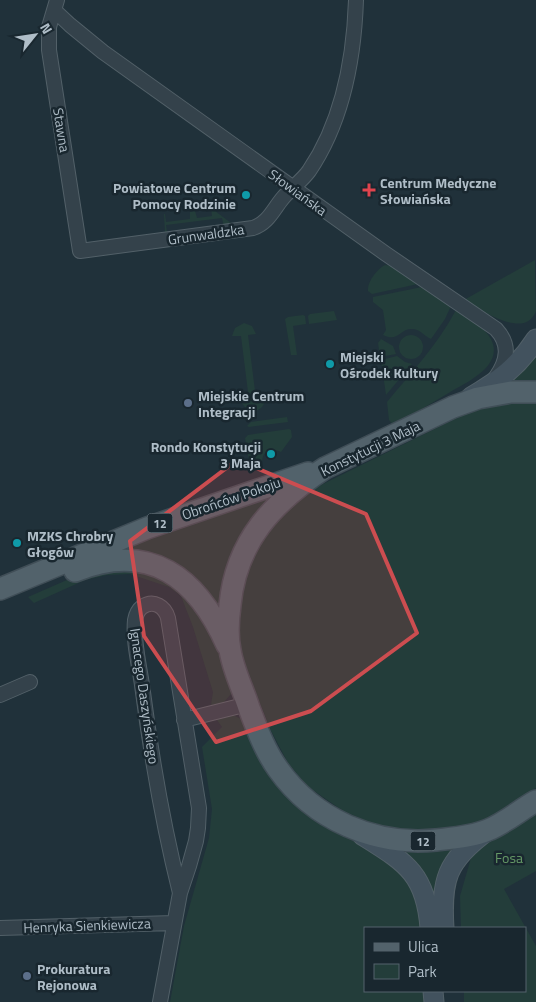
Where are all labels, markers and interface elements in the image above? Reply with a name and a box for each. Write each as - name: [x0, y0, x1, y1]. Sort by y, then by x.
- north arrow: [10, 10, 60, 60]
- text: N: [35, 19, 58, 38]
- street label: Stawna: [48, 106, 76, 154]
- street label: Słowiańska: [264, 164, 332, 220]
- place label: Centrum Medyczne Słowiańska: [380, 172, 496, 209]
- place label: Powiatowe Centrum Pomocy Rodzinie: [113, 177, 236, 214]
- marker: Centrum Medyczne Słowiańska: [362, 183, 376, 197]
- marker: Powiatowe Centrum Pomocy Rodzinie: [240, 189, 252, 201]
- street label: Grunwaldzka: [167, 218, 245, 250]
- place label: Miejski Ośrodek Kultury: [340, 346, 438, 383]
- marker: Miejski Ośrodek Kultury: [324, 358, 336, 370]
- place label: Miejskie Centrum Integracji: [198, 385, 304, 422]
- marker: Miejskie Centrum Integracji: [182, 397, 194, 409]
- street label: Konstytucji 3 Maja: [317, 415, 423, 481]
- place label: Rondo Konstytucji 3 Maja: [151, 436, 261, 473]
- marker: Rondo Konstytucji 3 Maja: [265, 448, 277, 460]
- street label: Obrońców Pokoju: [179, 471, 283, 525]
- road number: 12: [148, 514, 172, 532]
- place label: MZKS Chrobry Głogów: [27, 525, 113, 562]
- marker: MZKS Chrobry Głogów: [11, 537, 23, 549]
- street label: Ignacego Daszyńskiego: [125, 627, 165, 765]
- road number: 12: [410, 831, 436, 850]
- park label: Fosa: [495, 847, 523, 868]
- street label: Henryka Sienkiewicza: [23, 912, 151, 938]
- legend: [364, 927, 526, 992]
- text: Ulica: [408, 935, 439, 958]
- place label: Prokuratura Rejonowa: [37, 958, 110, 995]
- text: Park: [408, 960, 437, 983]
- marker: Prokuratura Rejonowa: [21, 970, 33, 982]

